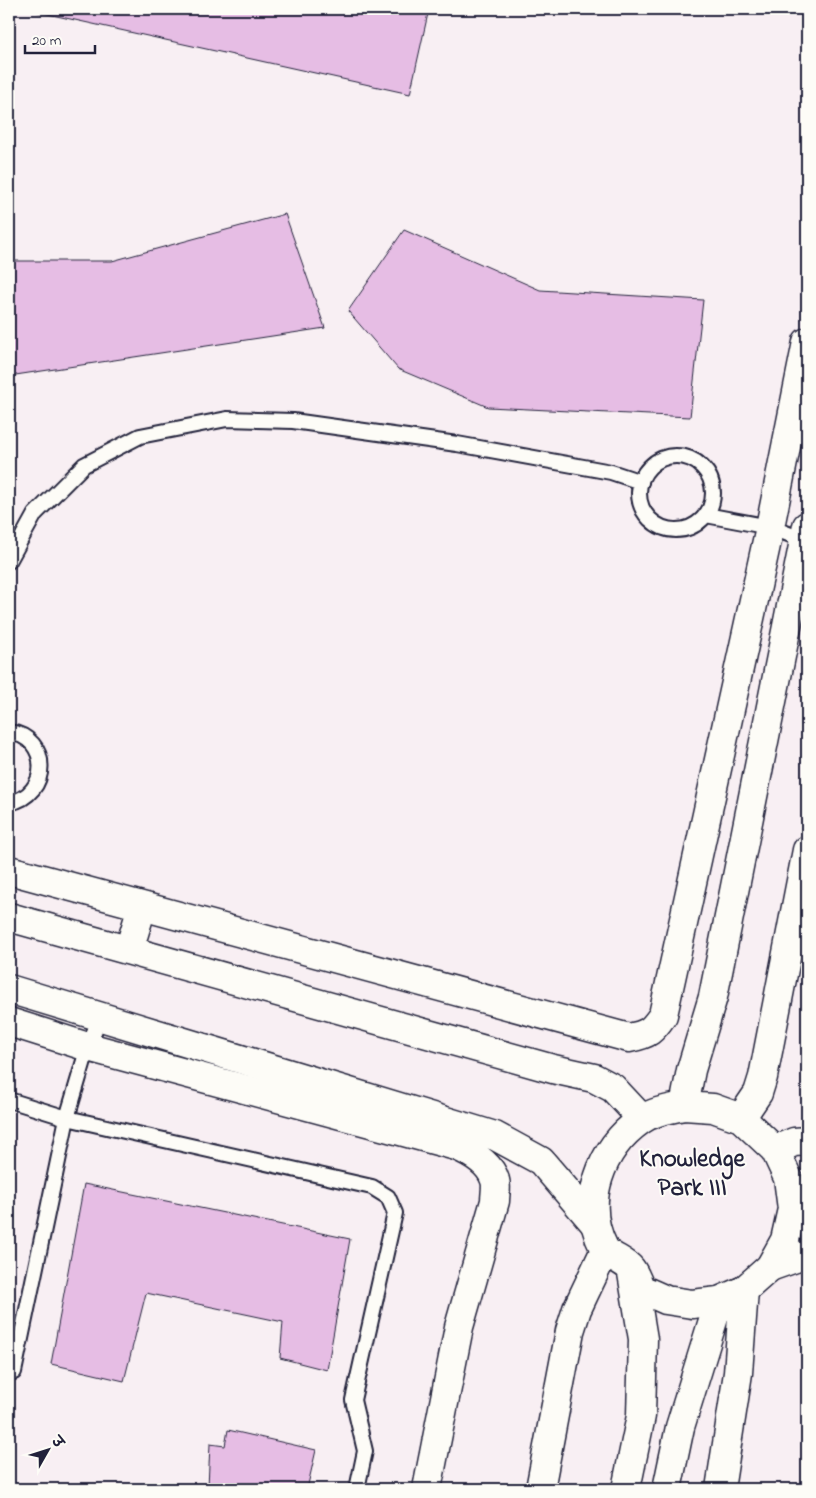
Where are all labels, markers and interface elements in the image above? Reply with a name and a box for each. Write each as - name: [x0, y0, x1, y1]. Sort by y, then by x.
- scale bar: [25, 22, 95, 54]
- text: 20 m: [32, 30, 62, 52]
- district label: Knowledge Park III: [639, 1142, 745, 1207]
- north arrow: [22, 1426, 72, 1476]
- text: उ: [45, 1431, 69, 1454]

